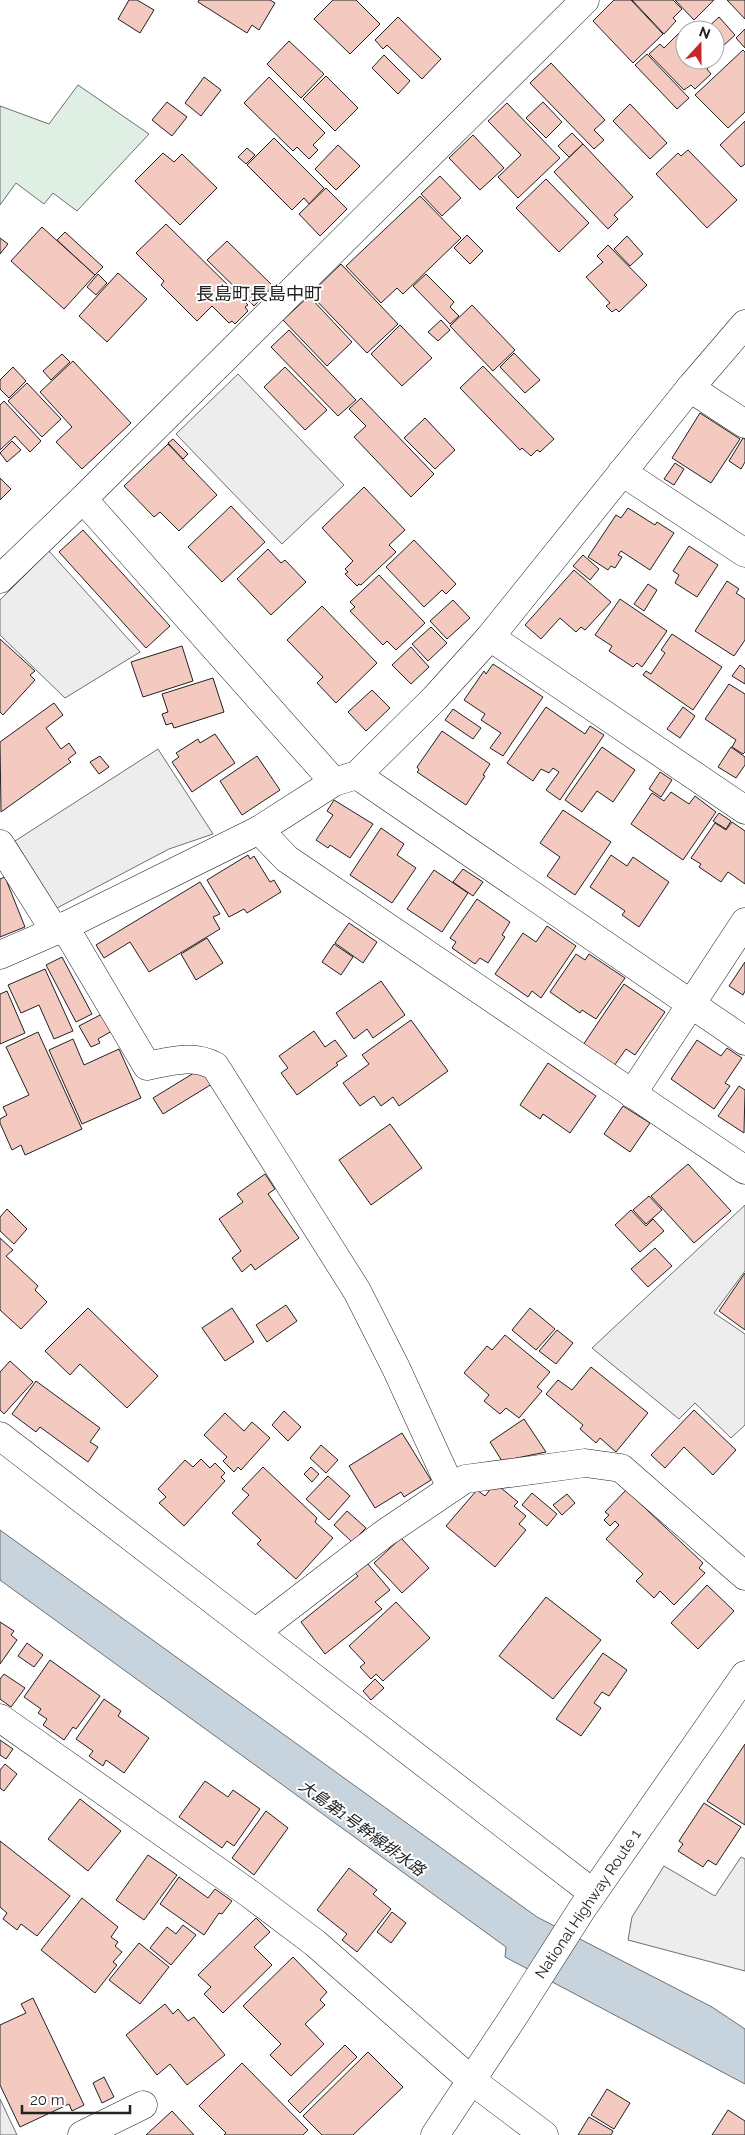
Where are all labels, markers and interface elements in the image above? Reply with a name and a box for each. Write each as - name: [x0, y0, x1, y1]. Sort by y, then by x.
- north arrow: [675, 20, 725, 70]
- text: N: [697, 23, 713, 42]
- district label: 長島町長島中町: [196, 283, 322, 304]
- water label: 大島第1号幹線排水路: [296, 1776, 430, 1881]
- street label: National Highway Route 1: [531, 1825, 645, 1982]
- scale bar: [22, 2082, 130, 2114]
- text: 20 m: [30, 2091, 65, 2109]

